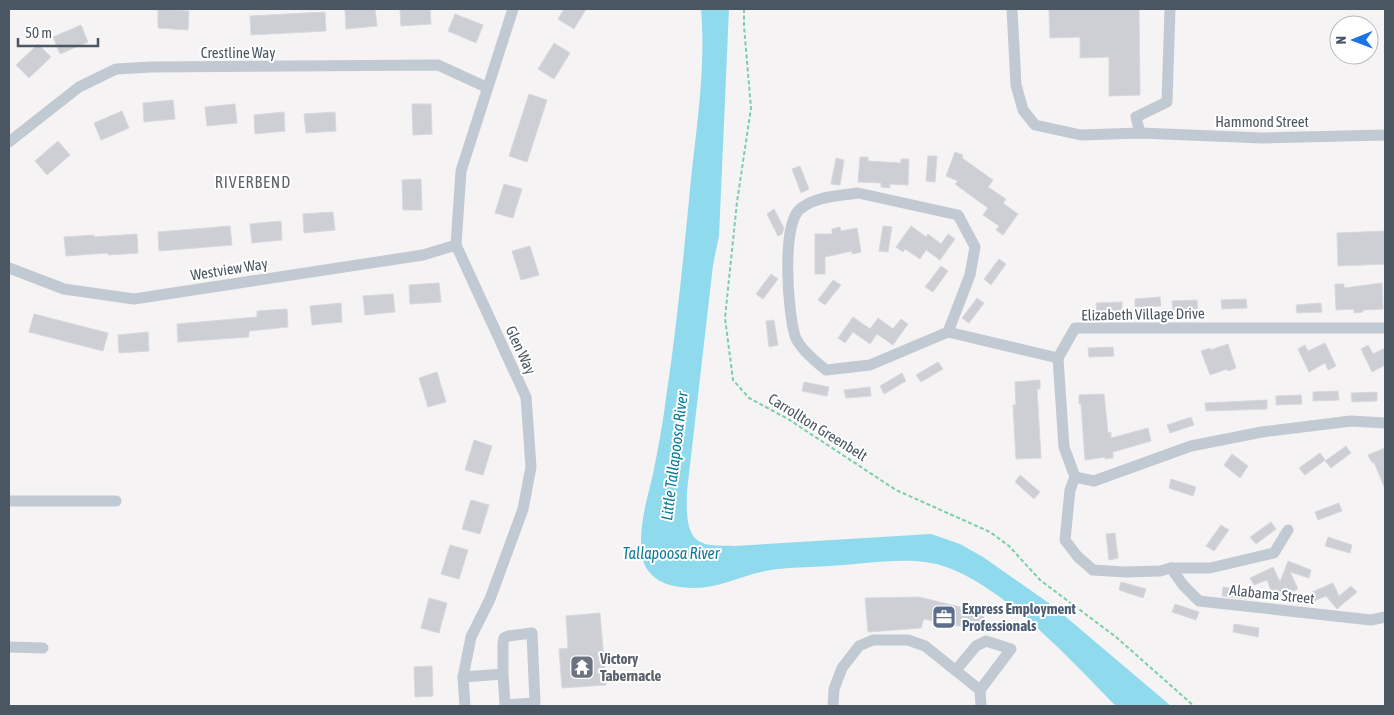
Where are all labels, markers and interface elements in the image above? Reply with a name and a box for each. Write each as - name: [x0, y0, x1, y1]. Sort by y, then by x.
- scale bar: [18, 15, 98, 47]
- north arrow: [1329, 15, 1379, 65]
- text: 50 m: [25, 24, 52, 41]
- text: N: [1333, 36, 1349, 44]
- street label: Crestline Way: [201, 44, 275, 61]
- street label: Hammond Street: [1215, 113, 1309, 130]
- district label: RIVERBEND: [215, 173, 291, 191]
- street label: Westview Way: [189, 255, 269, 283]
- street label: Elizabeth Village Drive: [1081, 304, 1205, 324]
- street label: Glen Way: [502, 323, 540, 377]
- water label: Little Tallapoosa River: [657, 389, 692, 522]
- street label: Carrollton Greenbelt: [765, 390, 871, 464]
- water label: Tallapoosa River: [622, 544, 721, 563]
- street label: Alabama Street: [1229, 581, 1315, 607]
- place label: Express Employment Professionals: [962, 600, 1077, 634]
- office icon: Express Employment Professionals: [931, 604, 957, 630]
- place label: Victory Tabernacle: [599, 650, 661, 684]
- temple icon: Victory Tabernacle: [569, 654, 595, 680]

